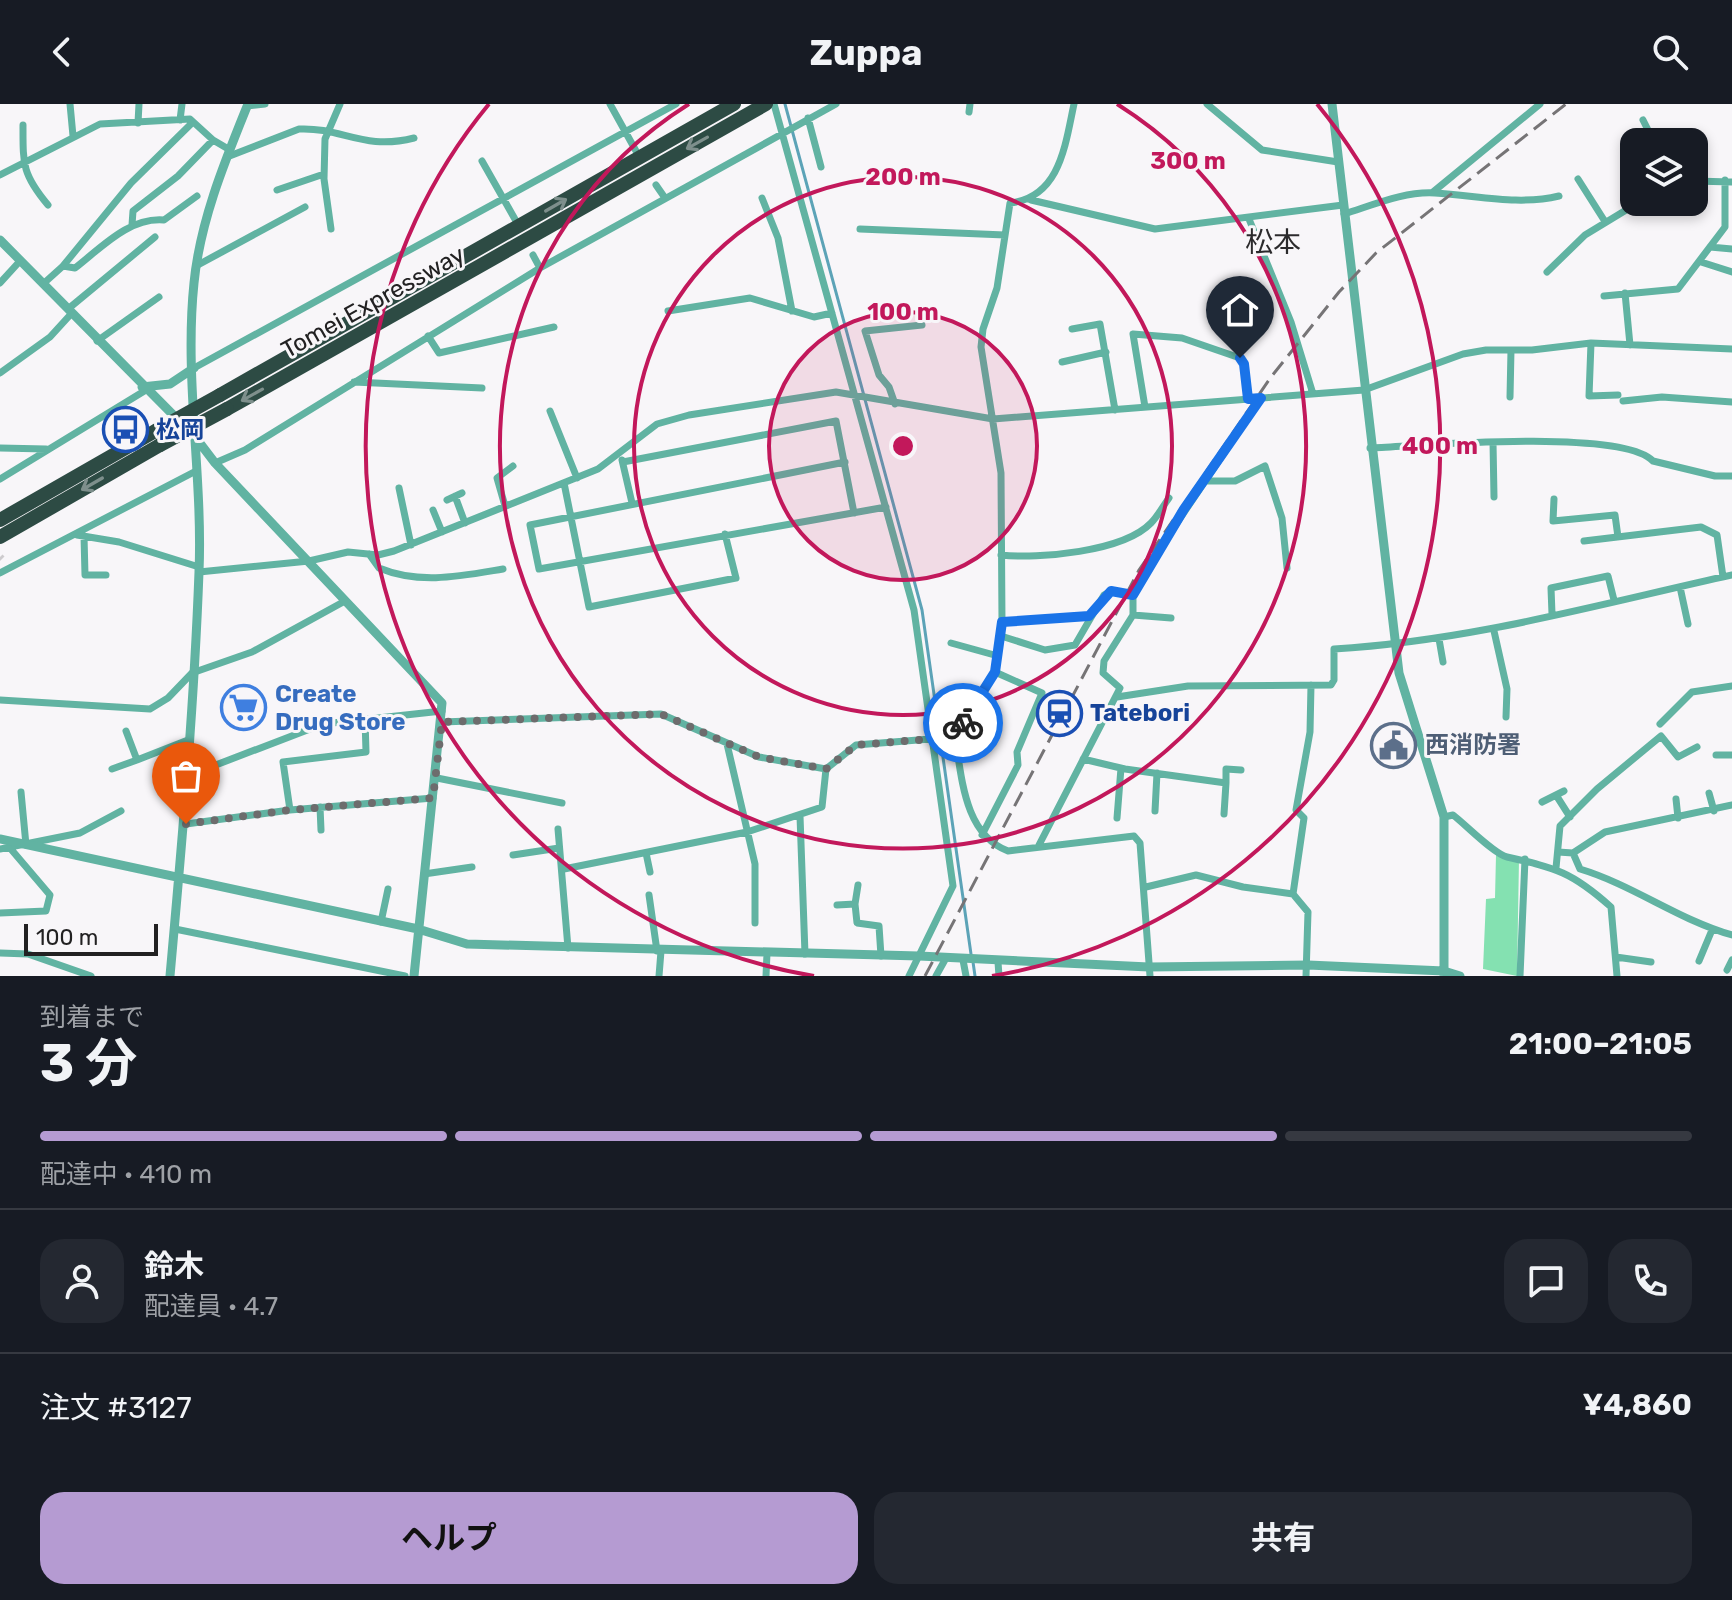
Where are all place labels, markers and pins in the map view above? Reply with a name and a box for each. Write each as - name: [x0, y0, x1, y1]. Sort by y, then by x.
- pin: [1206, 276, 1274, 358]
- bus stop icon: 松岡: [101, 406, 149, 454]
- place label: 松岡: [156, 416, 204, 444]
- centre of rings: [889, 432, 917, 460]
- place label: Create Drug Store: [275, 680, 406, 736]
- supermarket icon: Create Drug Store: [220, 684, 268, 732]
- station icon: Tatebori: [1035, 689, 1083, 737]
- place label: Tatebori: [1090, 699, 1190, 727]
- public building icon: 西消防署: [1370, 721, 1418, 769]
- place label: 西消防署: [1425, 731, 1521, 759]
- pin: [152, 742, 220, 824]

